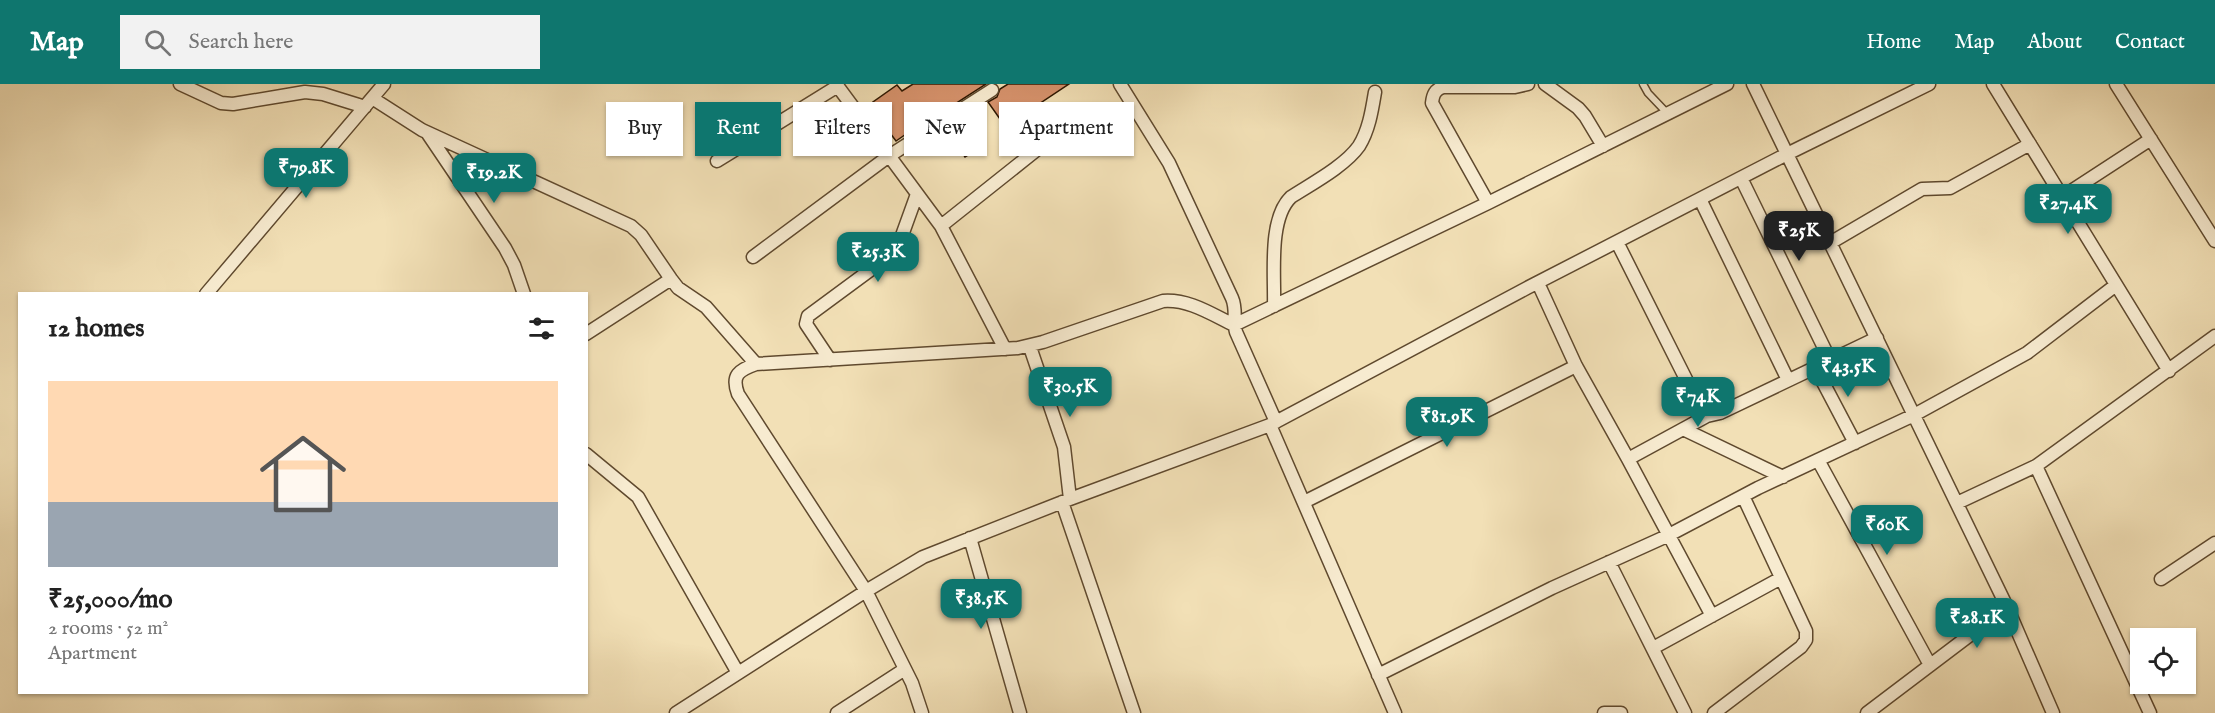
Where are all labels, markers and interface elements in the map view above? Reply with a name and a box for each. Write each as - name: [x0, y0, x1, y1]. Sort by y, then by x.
- search box: [120, 15, 540, 69]
- text: Map: [30, 25, 84, 60]
- icon: search: [141, 26, 174, 59]
- text: Search here: [189, 28, 293, 56]
- text: Home: [1866, 29, 1921, 56]
- text: Map: [1954, 29, 1994, 56]
- text: About: [2027, 29, 2082, 56]
- text: Contact: [2115, 29, 2185, 56]
- chip: Buy: [606, 102, 683, 156]
- chip: Rent: [695, 102, 781, 156]
- chip: Filters: [793, 102, 892, 156]
- chip: New: [904, 102, 987, 156]
- chip: Apartment: [999, 102, 1134, 156]
- pin: ₹79.8K: [257, 148, 355, 199]
- pin: ₹19.2K: [445, 153, 543, 204]
- text: ₹79.8K: [278, 155, 334, 180]
- text: ₹19.2K: [466, 160, 522, 185]
- pin: ₹27.4K: [2019, 184, 2117, 235]
- text: ₹27.4K: [2039, 191, 2097, 216]
- pin: ₹25K: [1763, 211, 1835, 262]
- text: ₹25K: [1778, 218, 1820, 243]
- pin: ₹25.3K: [829, 232, 927, 283]
- text: ₹25.3K: [851, 239, 905, 264]
- text: 12 homes: [48, 312, 144, 345]
- icon: filters: [525, 312, 558, 345]
- pin: ₹43.5K: [1799, 347, 1897, 398]
- text: ₹43.5K: [1821, 354, 1875, 379]
- pin: ₹30.5K: [1021, 367, 1119, 418]
- text: ₹30.5K: [1043, 374, 1097, 399]
- pin: ₹74K: [1662, 377, 1734, 428]
- text: ₹74K: [1675, 384, 1721, 409]
- pin: ₹81.9K: [1398, 397, 1496, 448]
- text: ₹81.9K: [1420, 404, 1474, 429]
- icon: home: [249, 420, 357, 528]
- pin: ₹60K: [1851, 505, 1923, 556]
- text: ₹60K: [1865, 512, 1909, 537]
- pin: ₹38.5K: [932, 579, 1030, 630]
- text: ₹25,000/mo: [48, 583, 173, 616]
- text: ₹38.5K: [955, 586, 1007, 611]
- pin: ₹28.1K: [1928, 598, 2026, 649]
- text: ₹28.1K: [1950, 605, 2004, 630]
- text: 2 rooms · 52 m²: [48, 616, 168, 641]
- map controls: [2130, 628, 2196, 694]
- button: locate: [2130, 628, 2196, 694]
- text: Apartment: [48, 641, 137, 666]

